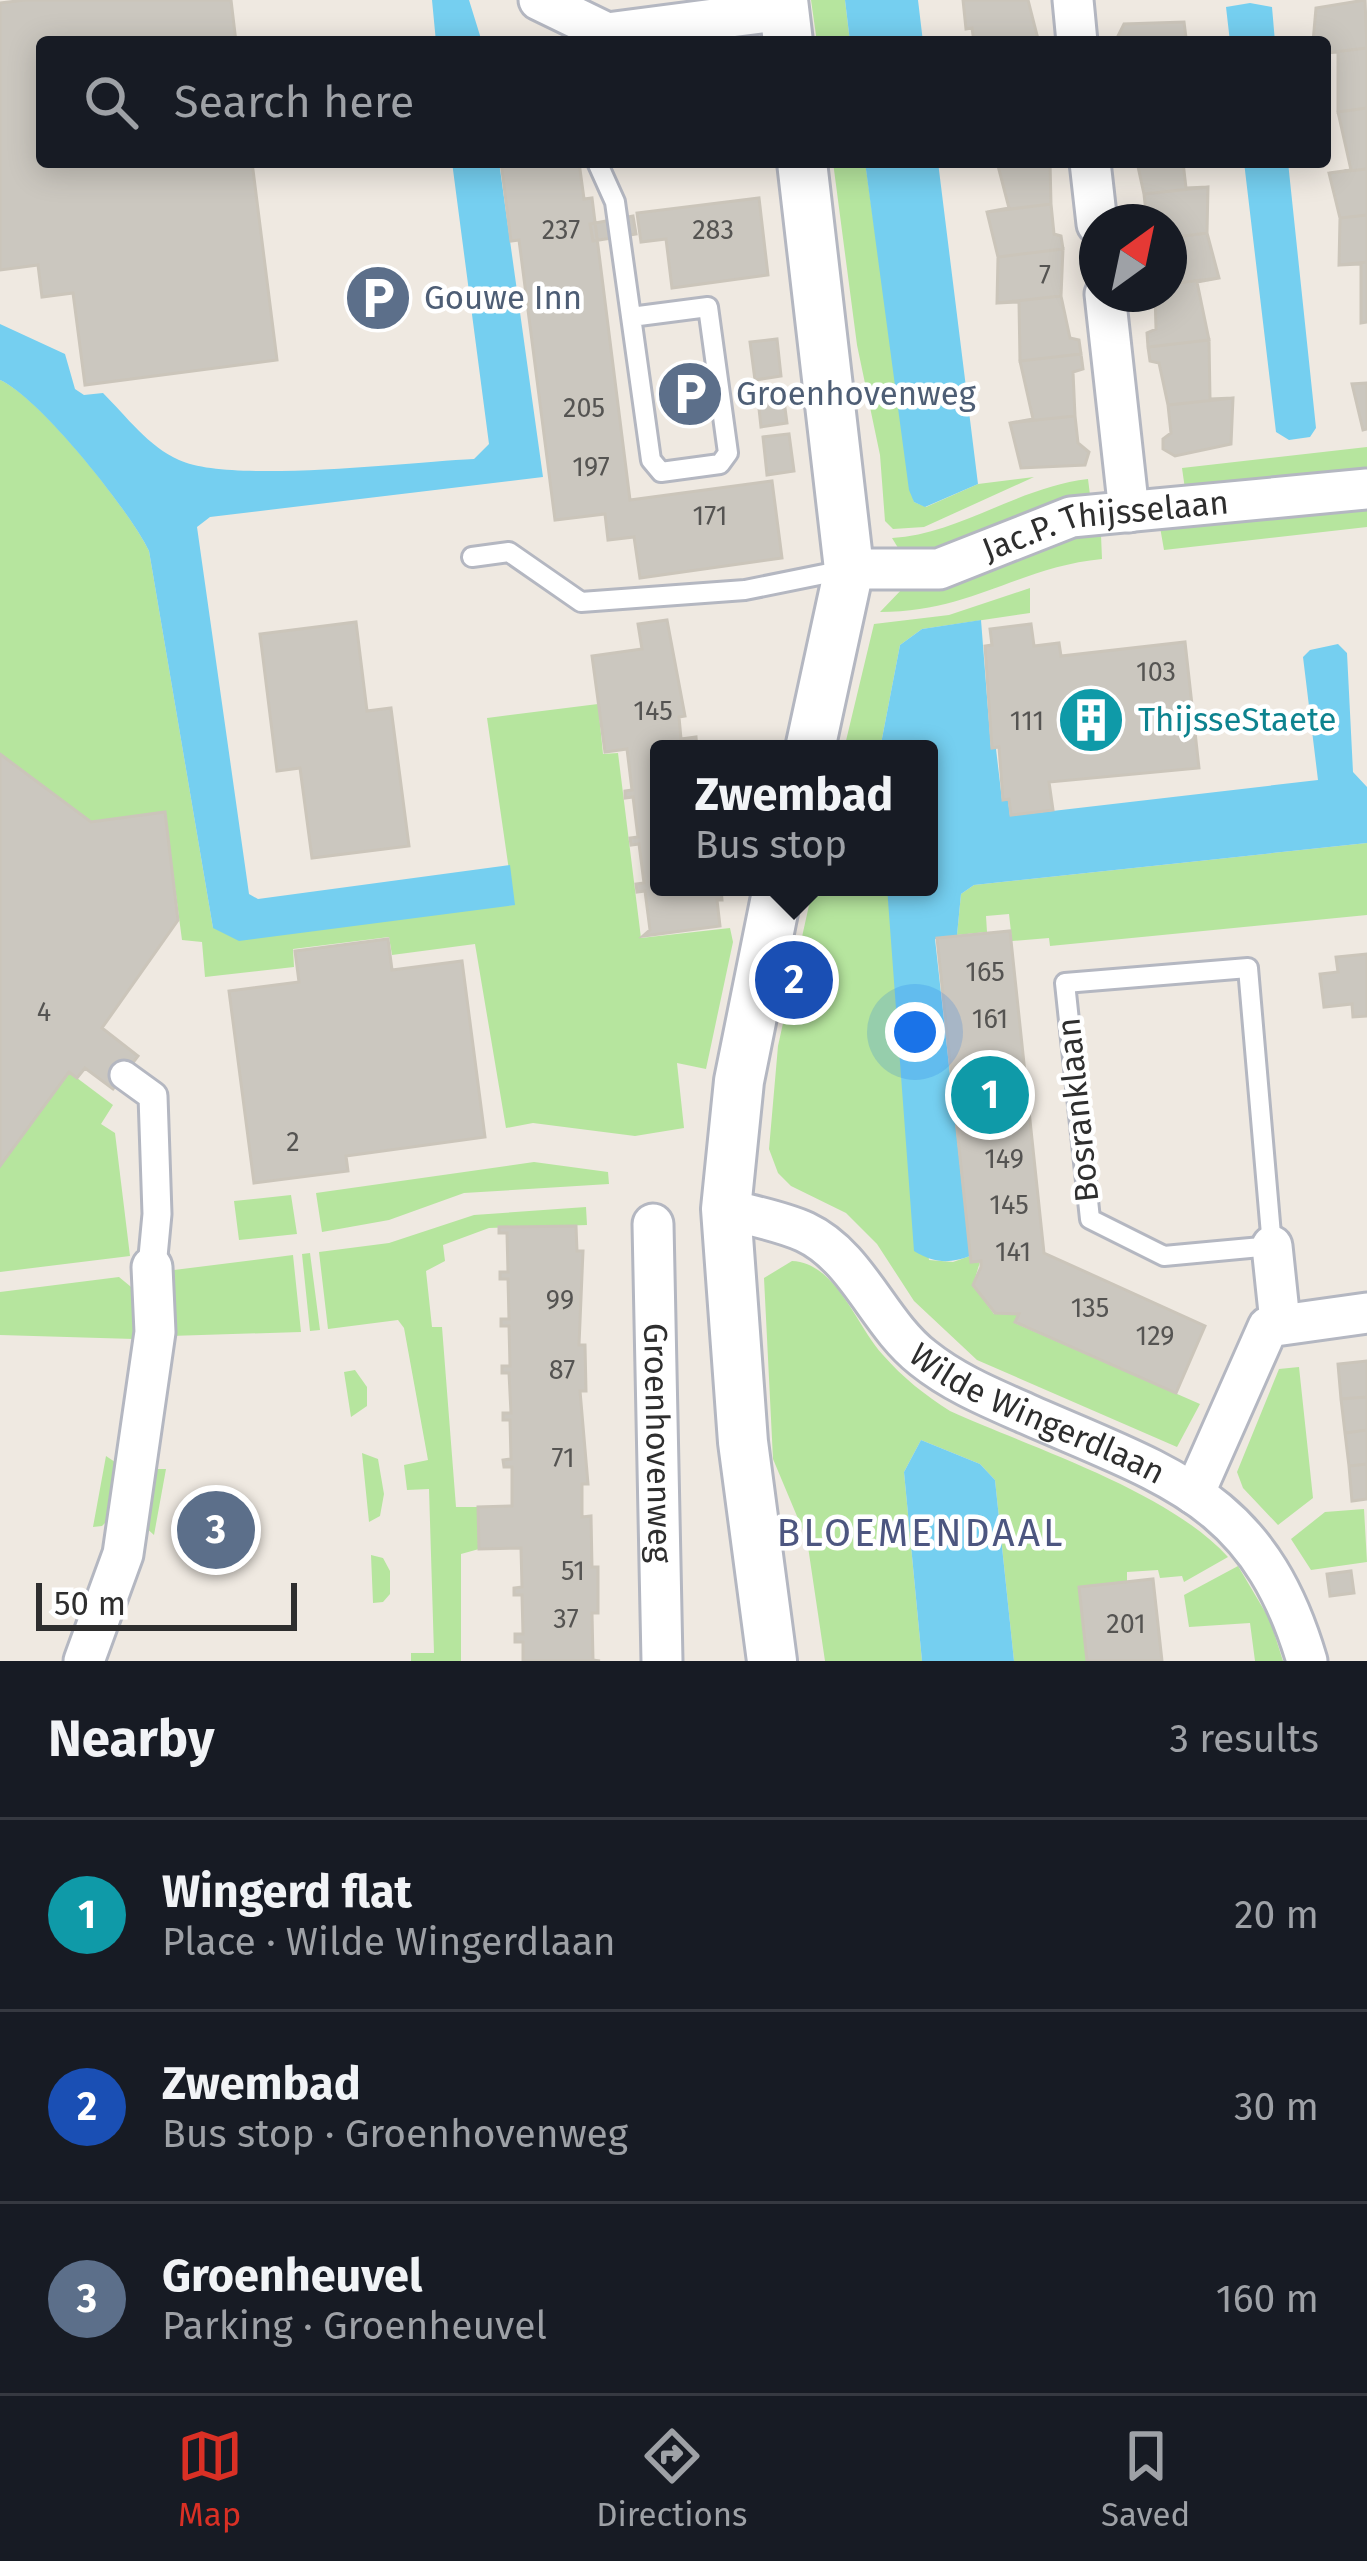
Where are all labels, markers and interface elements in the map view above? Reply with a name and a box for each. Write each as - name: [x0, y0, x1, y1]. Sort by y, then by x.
- search box: [36, 36, 1331, 168]
- icon: search: [78, 69, 144, 135]
- text: Search here: [174, 75, 414, 129]
- north arrow: [1079, 204, 1187, 312]
- house number: 237: [542, 214, 580, 246]
- house number: 283: [692, 214, 734, 246]
- house number: 7: [1039, 259, 1051, 291]
- parking icon: Gouwe Inn: [343, 263, 413, 333]
- place label: Gouwe Inn: [424, 278, 582, 318]
- parking icon: Groenhovenweg: [655, 359, 725, 429]
- place label: Groenhovenweg: [736, 374, 977, 414]
- house number: 205: [563, 392, 605, 424]
- house number: 197: [572, 451, 610, 483]
- street label: Jac.P. Thijsselaan: [976, 482, 1230, 570]
- house number: 171: [693, 500, 727, 532]
- house number: 103: [1136, 656, 1176, 688]
- building icon: ThijsseStaete: [1056, 685, 1126, 755]
- house number: 145: [633, 695, 673, 727]
- place label: ThijsseStaete: [1138, 700, 1336, 740]
- house number: 111: [1010, 705, 1044, 737]
- popup: [650, 740, 938, 896]
- text: Zwembad: [695, 768, 893, 822]
- text: Bus stop: [695, 822, 847, 868]
- pin: 2: [755, 935, 833, 1025]
- house number: 165: [965, 956, 1005, 988]
- house number: 4: [37, 996, 51, 1028]
- your location: [885, 1002, 945, 1062]
- house number: 161: [972, 1003, 1008, 1035]
- street label: Bosranklaan: [1048, 1016, 1108, 1204]
- pin: 1: [951, 1050, 1029, 1140]
- house number: 2: [286, 1126, 300, 1158]
- house number: 149: [984, 1143, 1024, 1175]
- house number: 145: [989, 1189, 1029, 1221]
- house number: 141: [995, 1236, 1031, 1268]
- house number: 99: [546, 1284, 574, 1316]
- house number: 135: [1071, 1292, 1109, 1324]
- house number: 129: [1136, 1320, 1174, 1352]
- street label: Groenhovenweg: [635, 1323, 680, 1564]
- street label: Wilde Wingerdlaan: [901, 1335, 1172, 1493]
- house number: 87: [549, 1354, 575, 1386]
- house number: 71: [551, 1442, 575, 1474]
- pin: 3: [177, 1485, 255, 1575]
- district label: BLOEMENDAAL: [777, 1510, 1065, 1556]
- house number: 51: [561, 1555, 585, 1587]
- scale bar: [36, 1577, 297, 1630]
- text: 50 m: [54, 1584, 126, 1624]
- house number: 37: [553, 1603, 579, 1635]
- house number: 201: [1106, 1608, 1146, 1640]
- text: Nearby: [48, 1708, 214, 1770]
- text: 3 results: [1169, 1716, 1319, 1762]
- text: Wingerd flat: [162, 1865, 412, 1919]
- text: 1: [78, 1892, 96, 1938]
- text: 20 m: [1234, 1892, 1319, 1938]
- text: Place · Wilde Wingerdlaan: [162, 1919, 616, 1965]
- text: Zwembad: [162, 2057, 361, 2111]
- text: 2: [77, 2084, 97, 2130]
- text: 30 m: [1234, 2084, 1319, 2130]
- text: Bus stop · Groenhovenweg: [162, 2111, 628, 2157]
- text: Groenheuvel: [162, 2249, 422, 2303]
- text: 3: [77, 2276, 97, 2322]
- text: 160 m: [1216, 2276, 1319, 2322]
- text: Parking · Groenheuvel: [162, 2303, 547, 2349]
- tab: Map: [177, 2423, 243, 2535]
- tab: Directions: [596, 2423, 748, 2535]
- tab: Saved: [1101, 2423, 1190, 2535]

